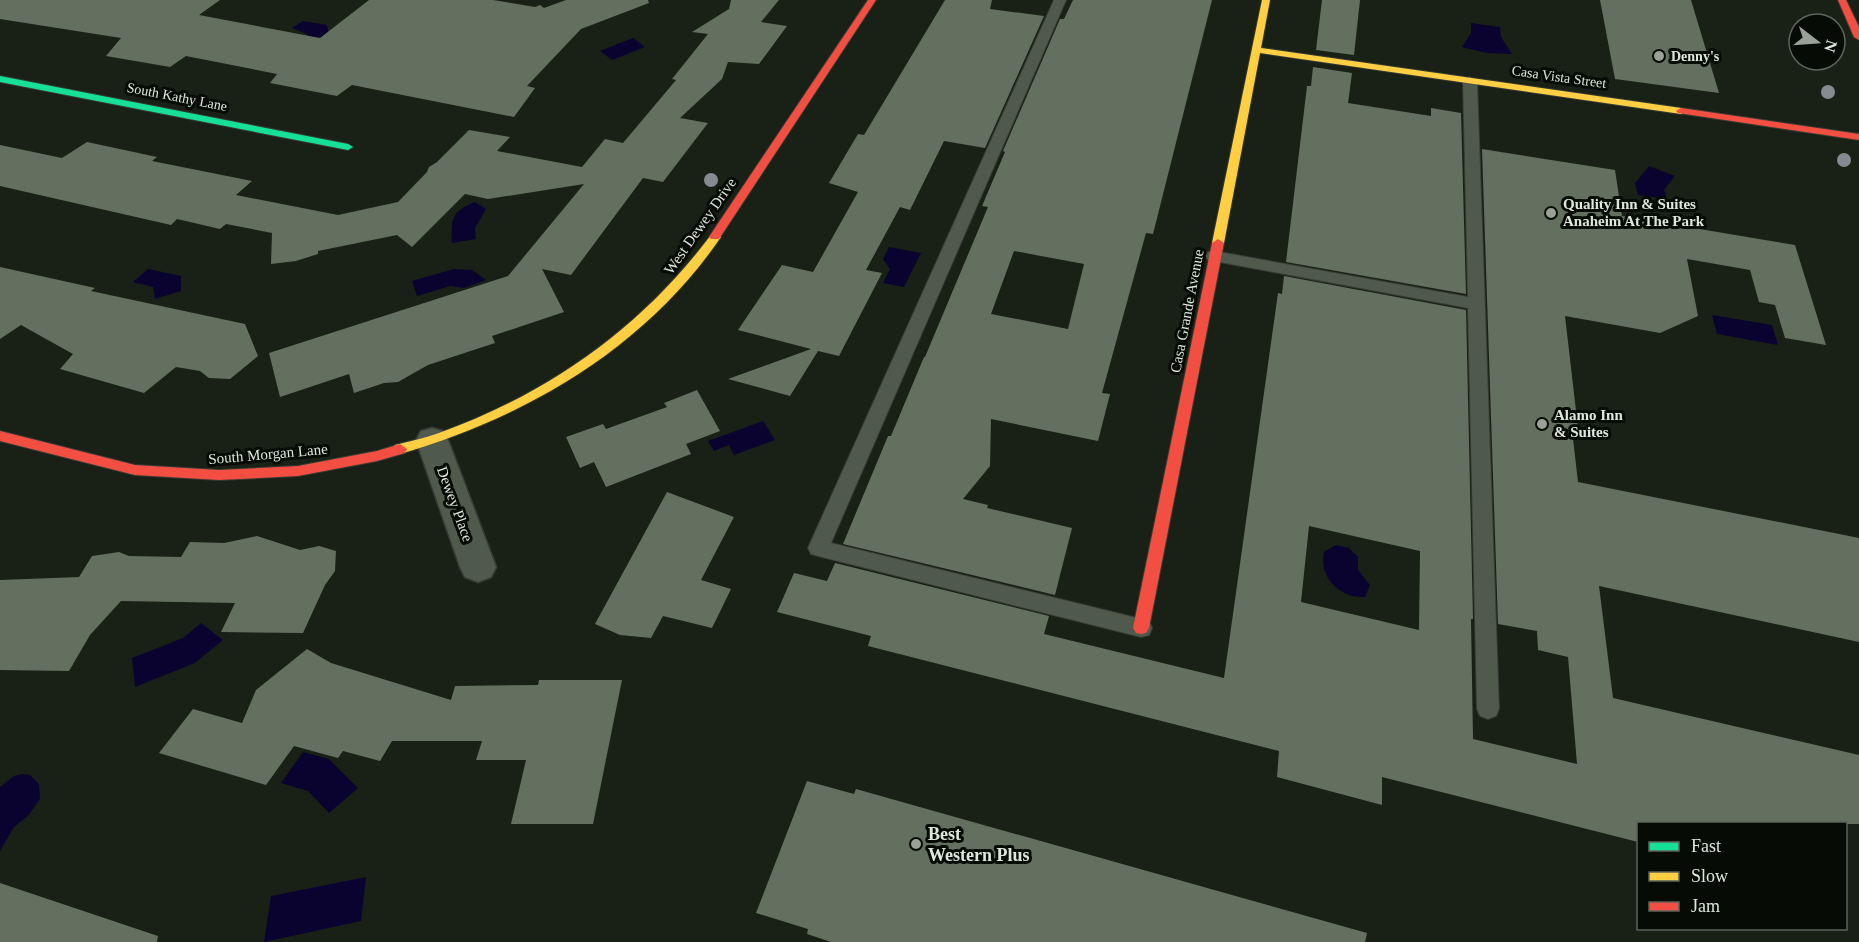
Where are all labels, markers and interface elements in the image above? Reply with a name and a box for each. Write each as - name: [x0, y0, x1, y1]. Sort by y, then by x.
- north arrow: [1787, 12, 1847, 72]
- text: N: [1821, 38, 1841, 55]
- marker: Denny's: [1652, 49, 1666, 63]
- place label: Denny's: [1671, 49, 1720, 64]
- street label: Casa Vista Street: [1511, 63, 1607, 91]
- street label: South Kathy Lane: [126, 80, 228, 114]
- street label: West Dewey Drive: [661, 175, 739, 277]
- place label: Quality Inn & Suites Anaheim At The Park: [1563, 196, 1705, 229]
- marker: Quality Inn & Suites Anaheim At The Park: [1544, 206, 1558, 220]
- street label: Casa Grande Avenue: [1167, 248, 1207, 374]
- place label: Alamo Inn & Suites: [1554, 407, 1623, 440]
- marker: Alamo Inn & Suites: [1535, 417, 1549, 431]
- street label: South Morgan Lane: [208, 441, 329, 467]
- street label: Dewey Place: [434, 464, 476, 544]
- legend: [1637, 822, 1847, 930]
- place label: Best Western Plus: [928, 824, 1030, 865]
- text: Fast: [1691, 836, 1721, 856]
- marker: Best Western Plus: [909, 837, 923, 851]
- text: Slow: [1691, 866, 1728, 886]
- text: Jam: [1691, 896, 1720, 916]

